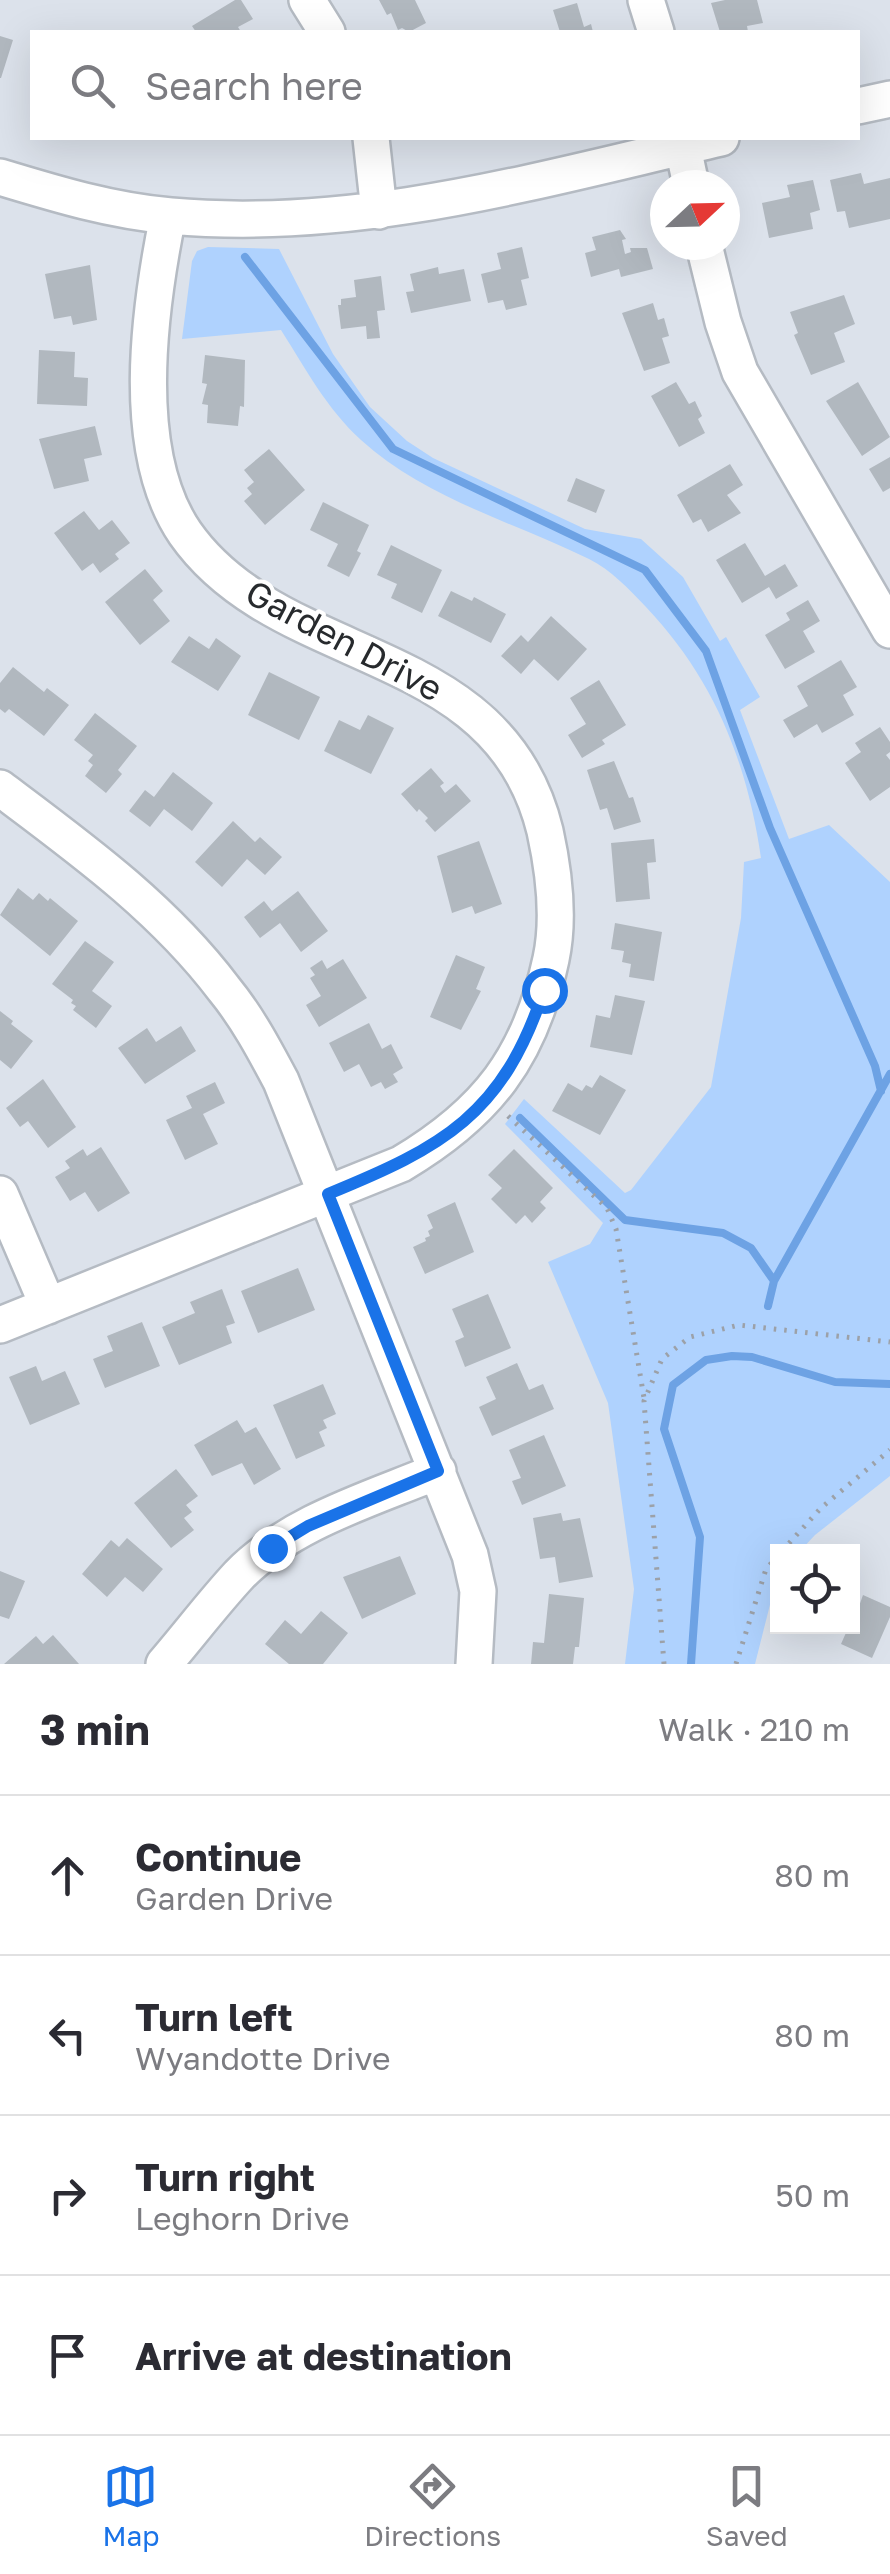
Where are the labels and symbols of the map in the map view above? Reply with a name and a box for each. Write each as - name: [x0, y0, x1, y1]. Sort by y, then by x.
- north arrow: [650, 170, 740, 260]
- street label: Garden Drive: [239, 571, 450, 710]
- route start: [522, 968, 568, 1014]
- route end: [250, 1526, 296, 1572]

